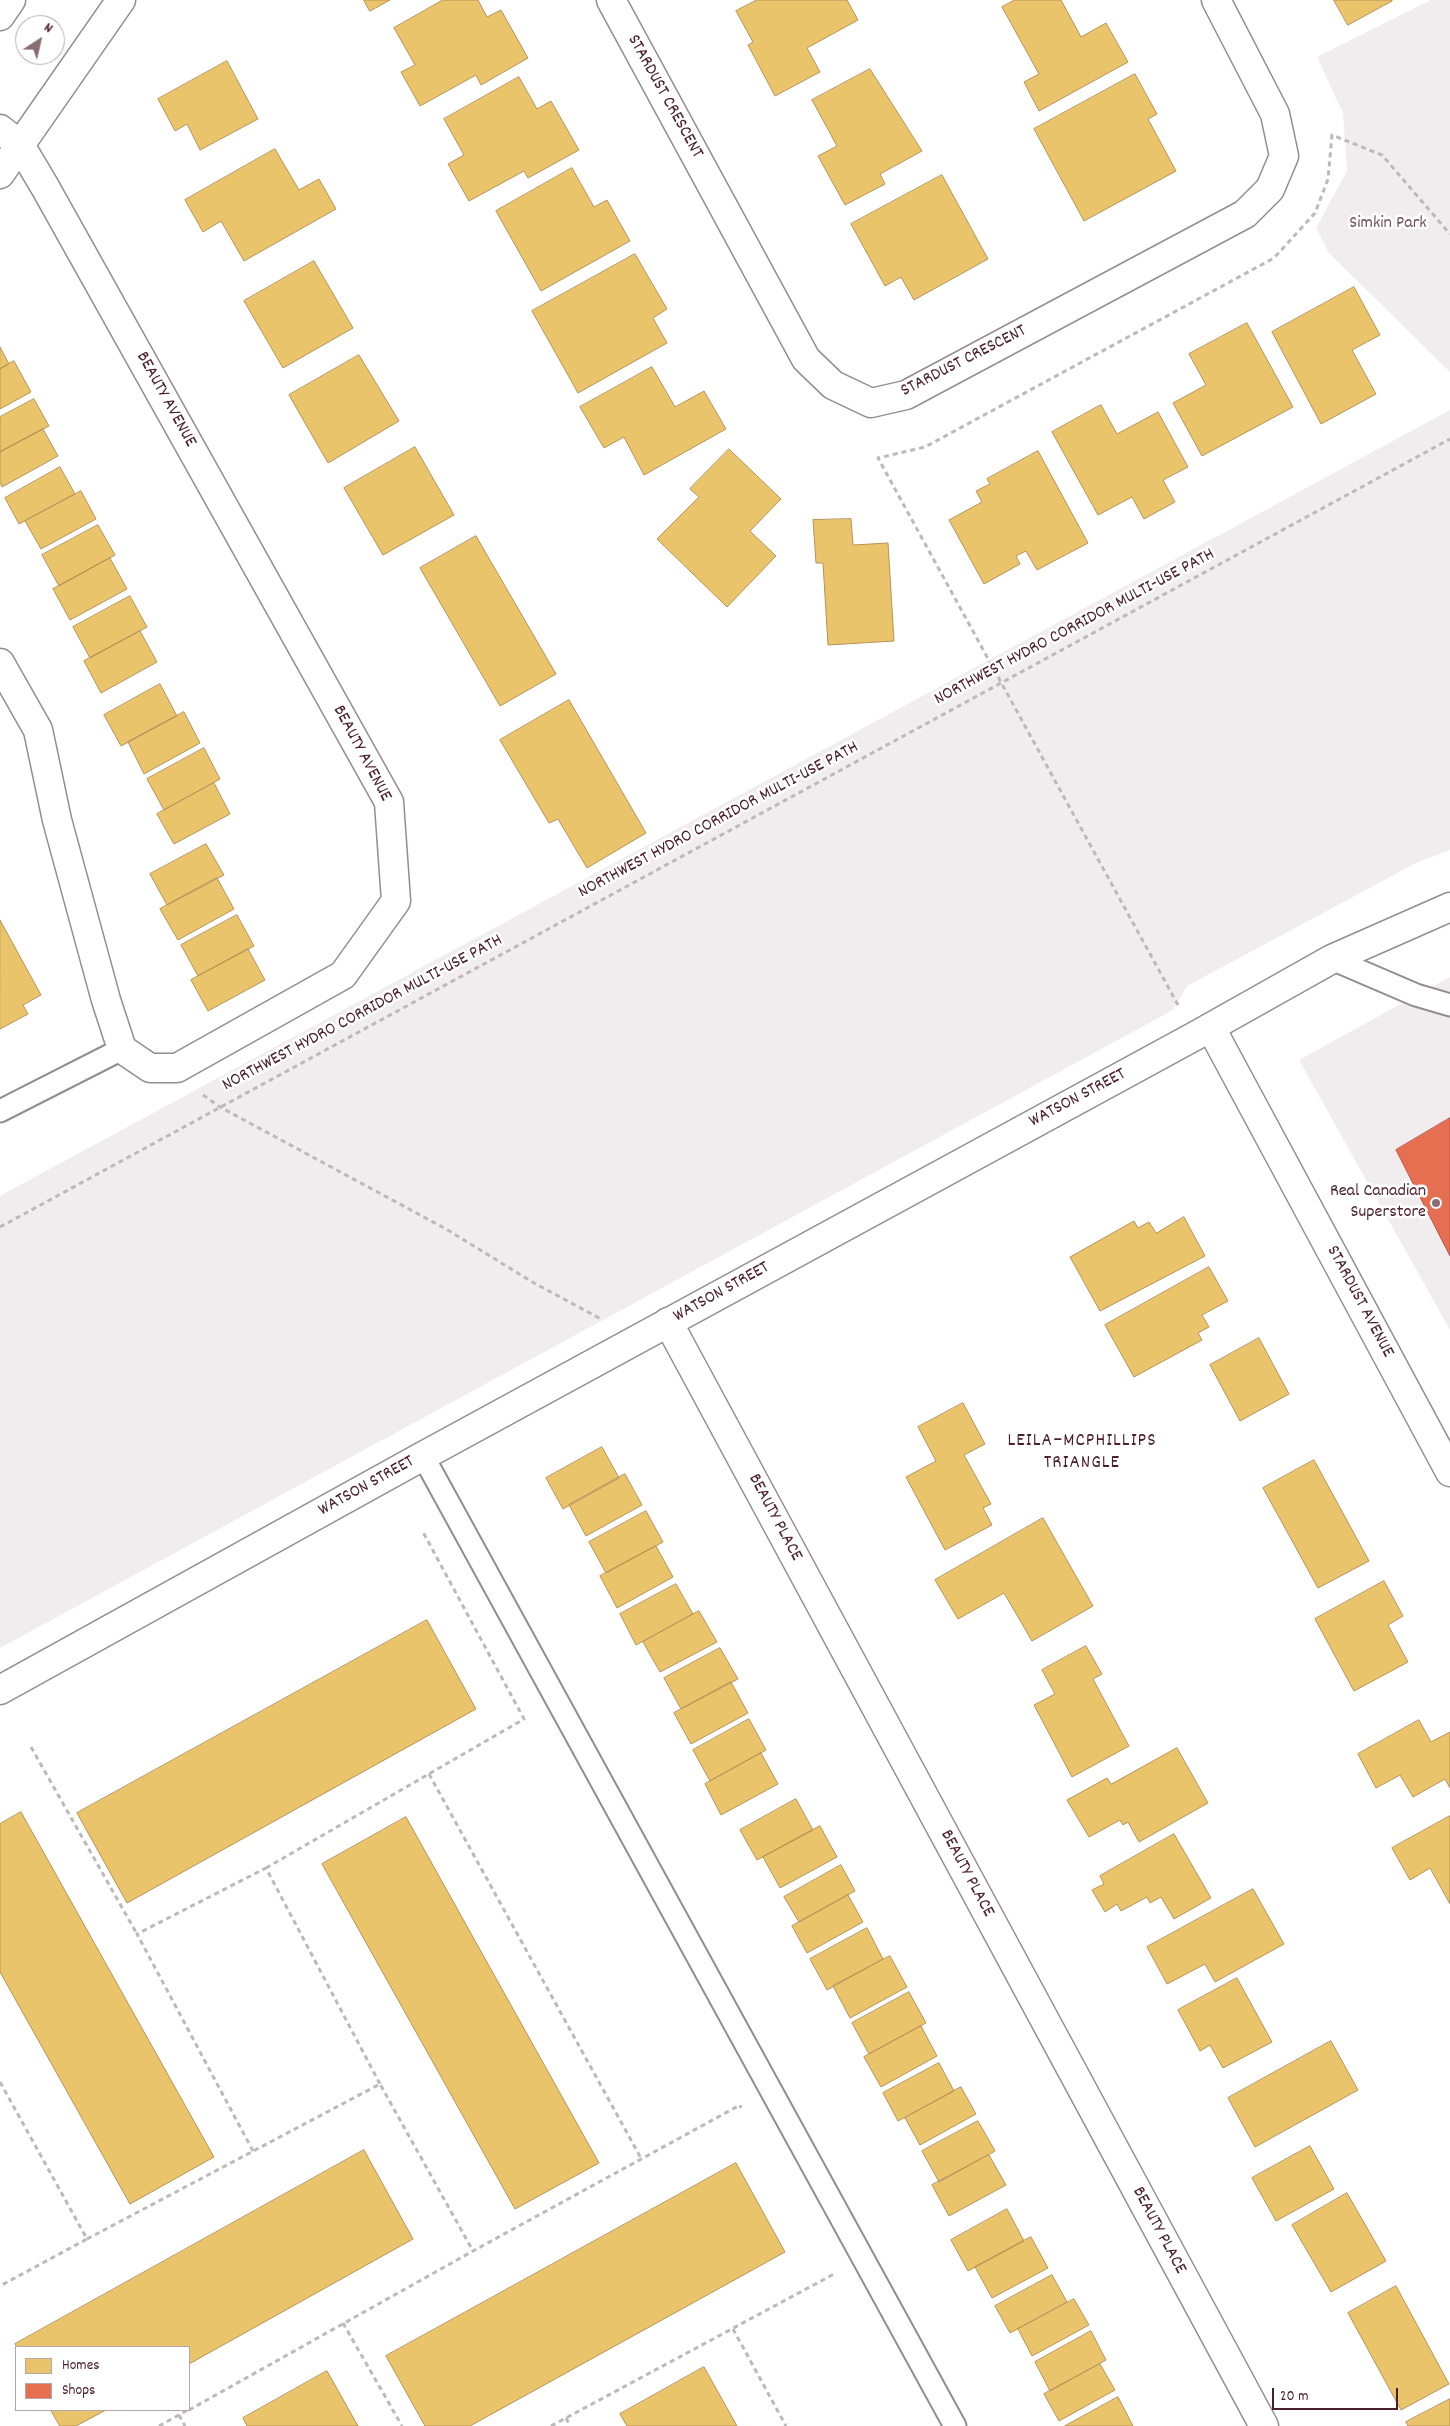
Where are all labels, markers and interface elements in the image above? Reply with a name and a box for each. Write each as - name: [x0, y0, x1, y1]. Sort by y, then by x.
- north arrow: [15, 15, 65, 65]
- text: N: [39, 18, 57, 39]
- street label: STARDUST CRESCENT: [621, 31, 707, 163]
- park label: Simkin Park: [1349, 214, 1427, 236]
- street label: STARDUST CRESCENT: [898, 321, 1030, 403]
- street label: BEAUTY AVENUE: [130, 349, 200, 451]
- street label: NORTHWEST HYDRO CORRIDOR MULTI-USE PATH: [931, 545, 1219, 711]
- street label: BEAUTY AVENUE: [327, 702, 395, 806]
- street label: NORTHWEST HYDRO CORRIDOR MULTI-USE PATH: [575, 738, 863, 904]
- street label: NORTHWEST HYDRO CORRIDOR MULTI-USE PATH: [219, 931, 507, 1097]
- street label: WATSON STREET: [1026, 1065, 1130, 1133]
- place label: Real Canadian Superstore: [1330, 1182, 1426, 1224]
- marker: Real Canadian Superstore: [1430, 1197, 1442, 1209]
- street label: STARDUST AVENUE: [1321, 1242, 1397, 1362]
- street label: WATSON STREET: [670, 1258, 774, 1328]
- district label: LEILA–MCPHILLIPS TRIANGLE: [1005, 1431, 1159, 1475]
- street label: WATSON STREET: [315, 1452, 419, 1522]
- street label: BEAUTY PLACE: [742, 1471, 806, 1565]
- street label: BEAUTY PLACE: [934, 1827, 998, 1921]
- street label: BEAUTY PLACE: [1126, 2184, 1190, 2278]
- legend: [15, 2346, 190, 2411]
- text: Homes: [62, 2355, 100, 2377]
- scale bar: [1275, 2378, 1401, 2410]
- text: Shops: [62, 2380, 95, 2402]
- text: 20 m: [1280, 2386, 1308, 2408]

